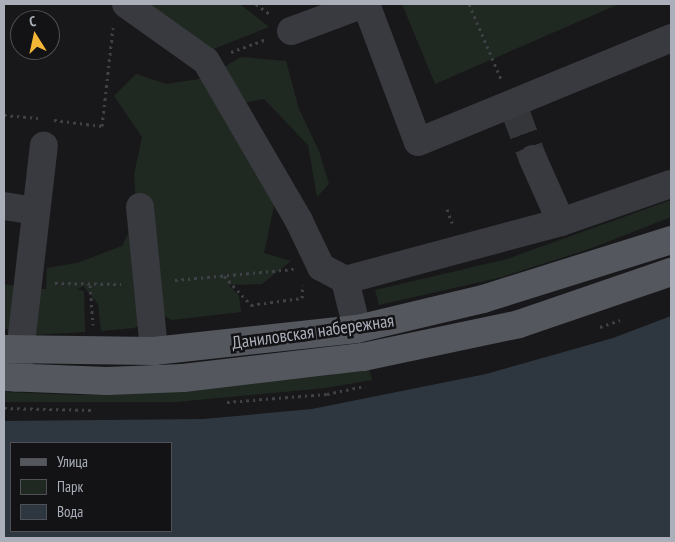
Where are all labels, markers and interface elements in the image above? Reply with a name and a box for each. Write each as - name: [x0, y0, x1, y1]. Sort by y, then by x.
- north arrow: [10, 10, 60, 60]
- text: С: [28, 12, 37, 31]
- street label: Даниловская набережная: [231, 310, 395, 354]
- legend: [10, 442, 172, 532]
- text: Улица: [57, 452, 88, 471]
- text: Парк: [57, 477, 83, 496]
- text: Вода: [57, 502, 83, 521]

